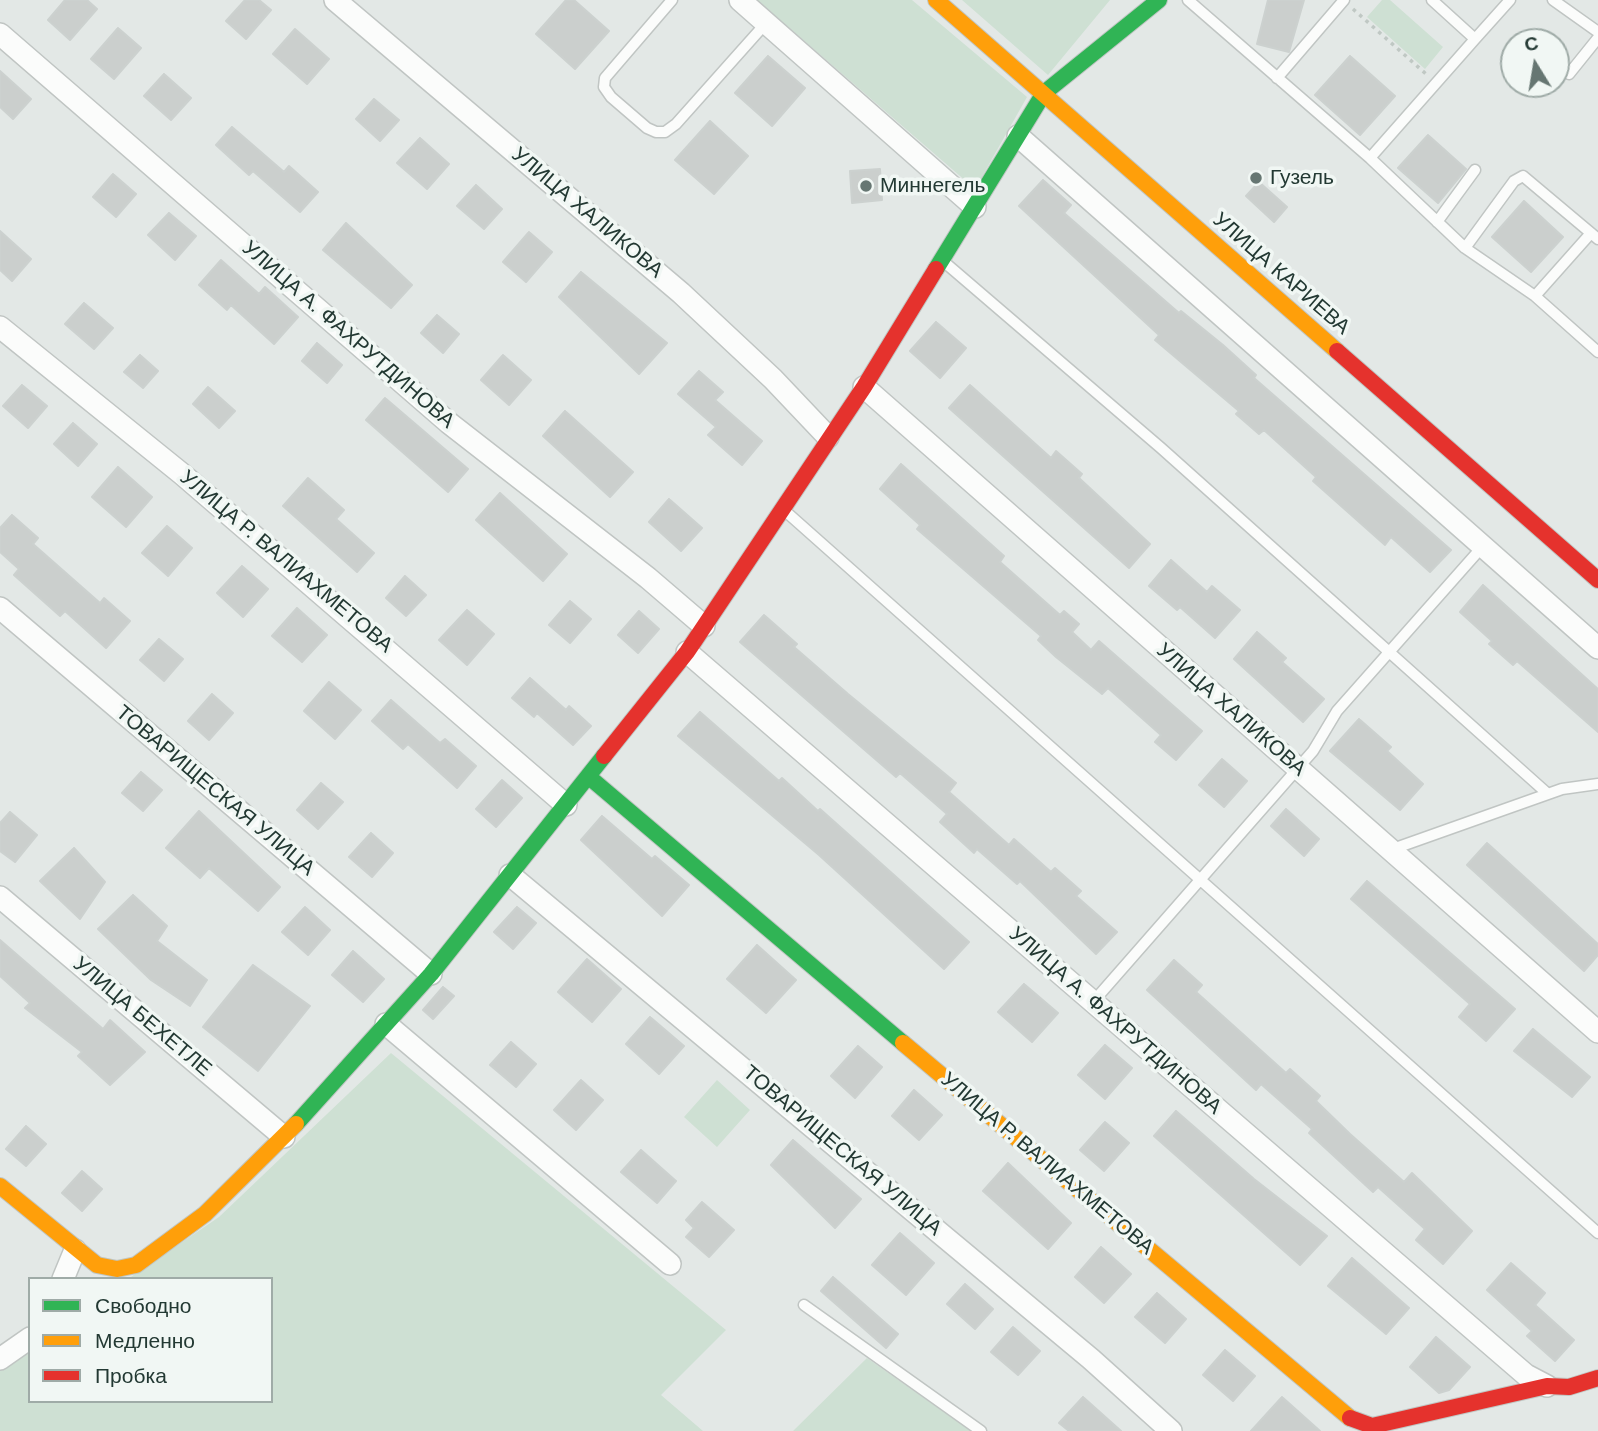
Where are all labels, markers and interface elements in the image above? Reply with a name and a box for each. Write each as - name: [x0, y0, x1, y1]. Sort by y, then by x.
- north arrow: [1500, 28, 1570, 98]
- text: С: [1523, 32, 1540, 55]
- street label: УЛИЦА ХАЛИКОВА: [506, 142, 668, 284]
- place label: Гузель: [1270, 165, 1334, 191]
- marker: Гузель: [1248, 170, 1264, 186]
- place label: Миннегель: [880, 173, 985, 199]
- marker: Миннегель: [858, 178, 874, 194]
- street label: УЛИЦА КАРИЕВА: [1207, 208, 1355, 340]
- street label: УЛИЦА А. ФАХРУТДИНОВА: [237, 236, 459, 434]
- street label: УЛИЦА Р. ВАЛИАХМЕТОВА: [174, 465, 398, 659]
- street label: УЛИЦА ХАЛИКОВА: [1151, 638, 1311, 782]
- street label: ТОВАРИЩЕСКАЯ УЛИЦА: [110, 700, 320, 882]
- street label: УЛИЦА А. ФАХРУТДИНОВА: [1004, 922, 1226, 1120]
- street label: УЛИЦА БЕХЕТЛЕ: [68, 952, 216, 1082]
- street label: ТОВАРИЩЕСКАЯ УЛИЦА: [737, 1060, 947, 1242]
- street label: УЛИЦА Р. ВАЛИАХМЕТОВА: [935, 1067, 1159, 1261]
- legend: [28, 1277, 273, 1403]
- text: Свободно: [95, 1294, 192, 1317]
- text: Медленно: [95, 1329, 195, 1352]
- text: Пробка: [95, 1364, 167, 1387]

